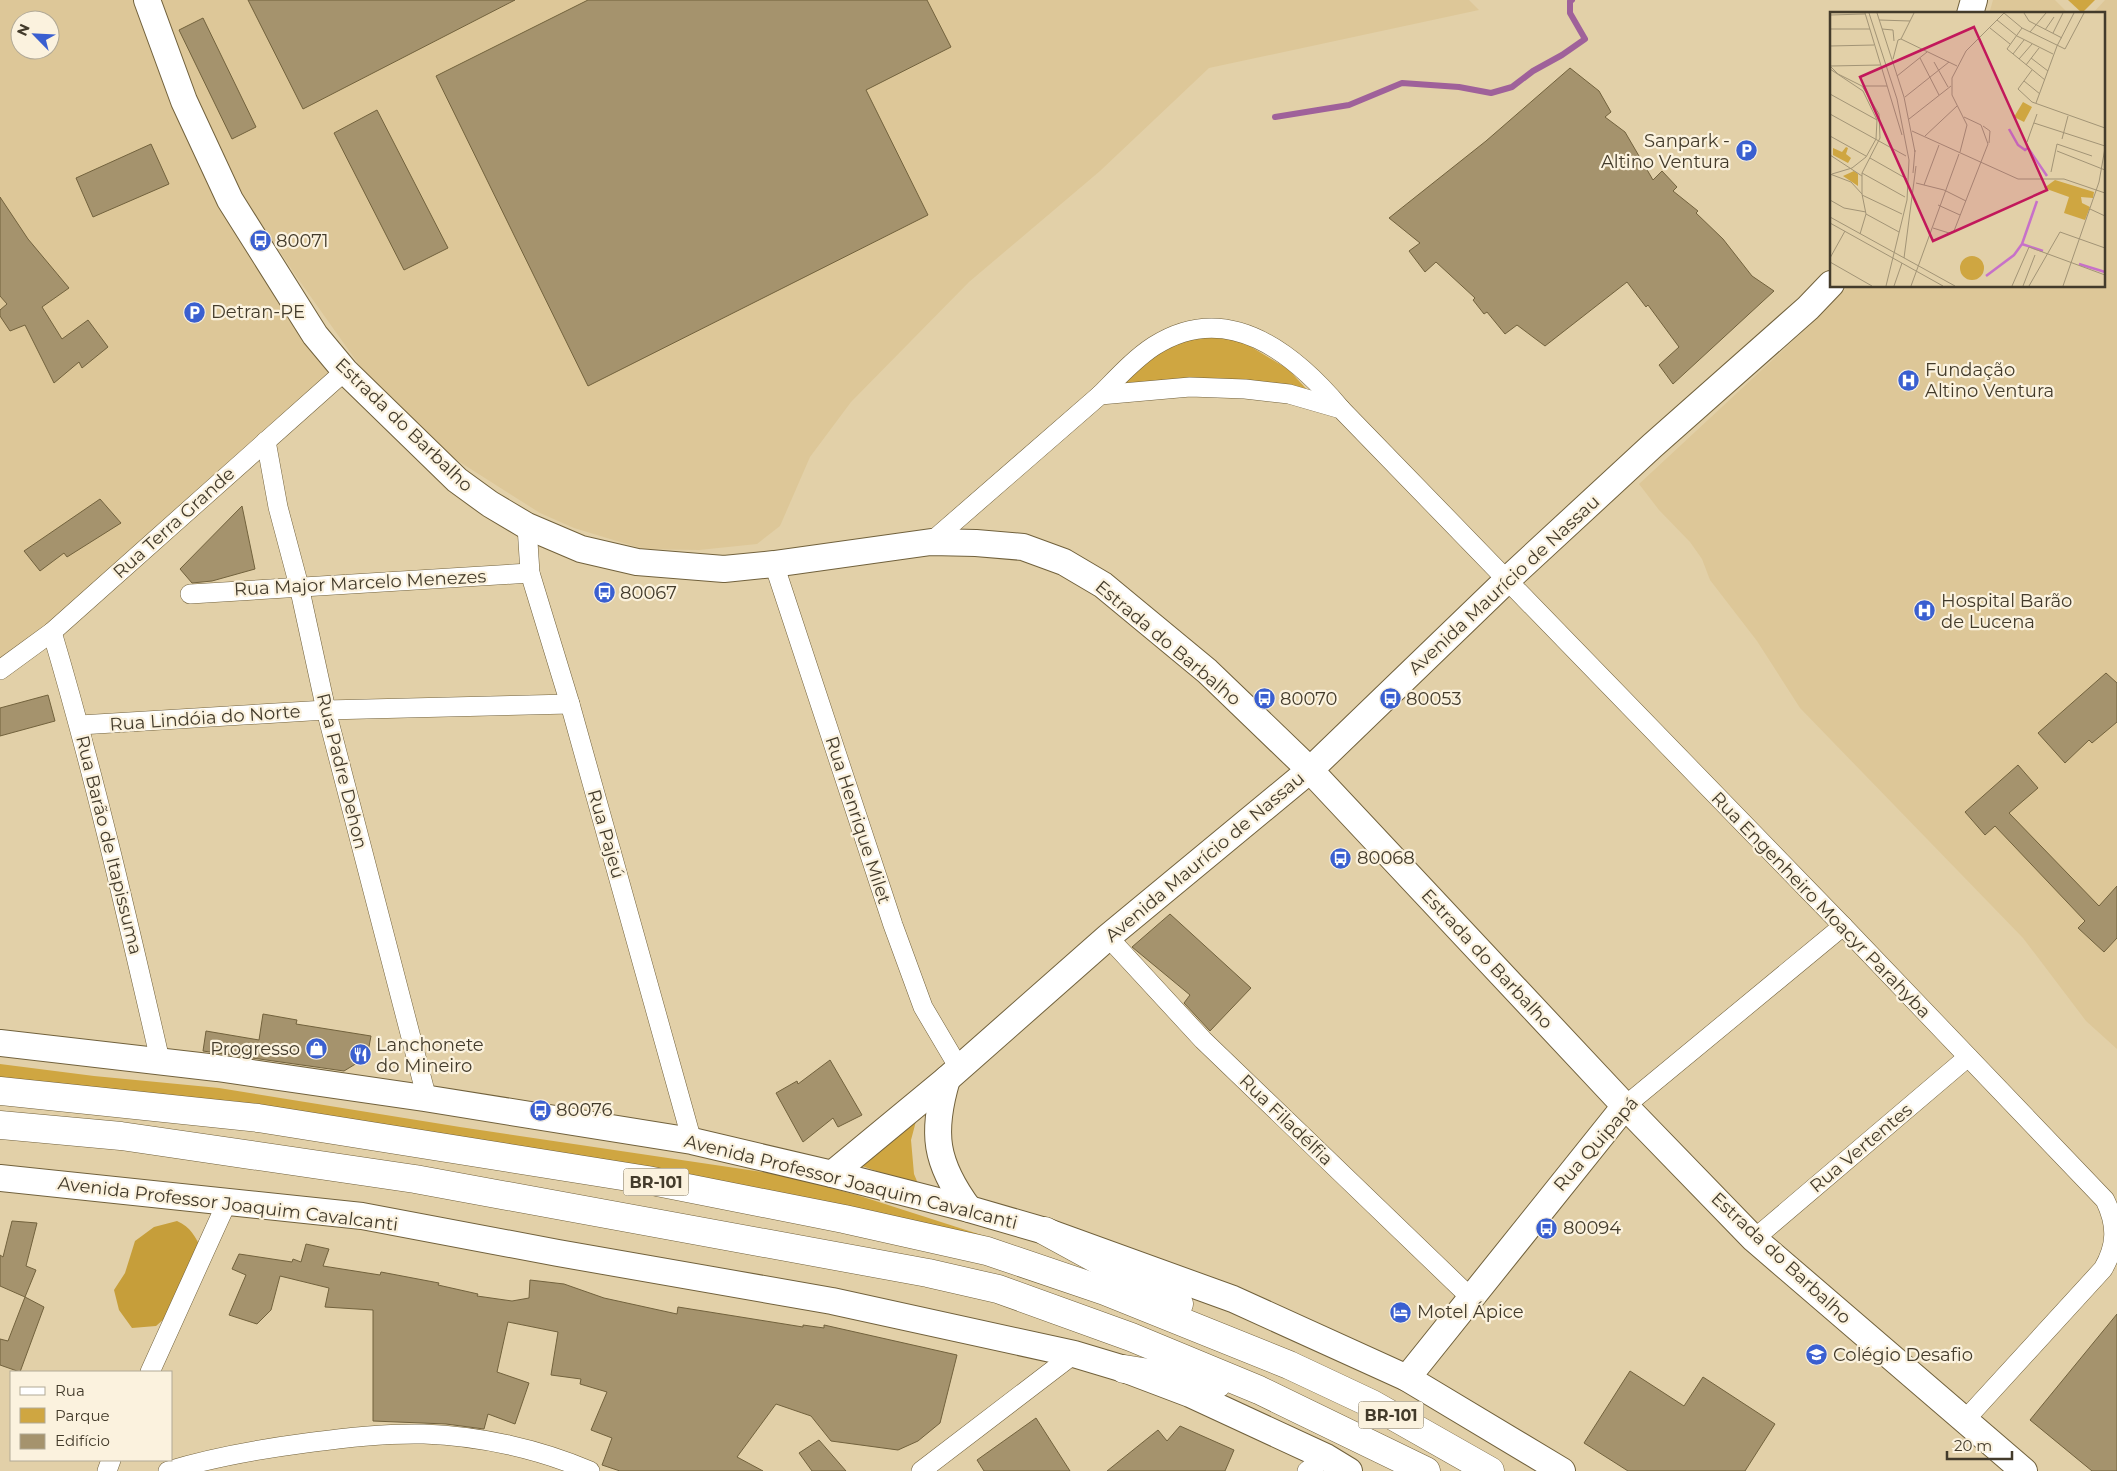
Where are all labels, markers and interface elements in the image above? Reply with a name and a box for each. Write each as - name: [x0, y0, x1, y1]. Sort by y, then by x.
- north arrow: [10, 10, 60, 60]
- inset map: [1830, 12, 2104, 288]
- text: N: [13, 21, 34, 39]
- place label: Sanpark - Altino Ventura: [1601, 130, 1730, 173]
- parking icon: Sanpark - Altino Ventura: [1734, 139, 1758, 163]
- bus stop icon: 80071: [248, 229, 272, 253]
- place label: 80071: [276, 230, 328, 252]
- parking icon: Detran-PE: [183, 300, 207, 324]
- place label: Detran-PE: [211, 301, 305, 323]
- street label: Estrada do Barbalho: [330, 353, 478, 497]
- place label: Fundação Altino Ventura: [1925, 359, 2054, 402]
- hospital icon: Fundação Altino Ventura: [1897, 368, 1921, 392]
- street label: Rua Terra Grande: [109, 463, 239, 583]
- street label: Avenida Maurício de Nassau: [1404, 491, 1604, 679]
- street label: Rua Major Marcelo Menezes: [233, 565, 487, 601]
- street label: Estrada do Barbalho: [1091, 576, 1245, 710]
- bus stop icon: 80067: [592, 581, 616, 605]
- place label: 80067: [620, 582, 677, 604]
- place label: Hospital Barão de Lucena: [1941, 590, 2072, 633]
- hospital icon: Hospital Barão de Lucena: [1913, 599, 1937, 623]
- bus stop icon: 80070: [1252, 687, 1276, 711]
- bus stop icon: 80053: [1378, 687, 1402, 711]
- place label: 80070: [1280, 688, 1337, 710]
- place label: 80053: [1406, 688, 1462, 710]
- street label: Rua Padre Dehon: [312, 691, 372, 851]
- street label: Rua Lindóia do Norte: [109, 700, 301, 736]
- street label: Rua Barão de Itapissuma: [71, 733, 147, 957]
- street label: Rua Henrique Milet: [821, 733, 895, 907]
- street label: Avenida Maurício de Nassau: [1101, 767, 1309, 947]
- street label: Rua Pajeú: [583, 787, 629, 881]
- street label: Rua Engenheiro Moacyr Parahyba: [1707, 787, 1935, 1023]
- bus stop icon: 80068: [1329, 846, 1353, 870]
- place label: 80068: [1357, 847, 1415, 869]
- street label: Estrada do Barbalho: [1416, 885, 1558, 1033]
- place label: Lanchonete do Mineiro: [376, 1034, 484, 1077]
- shop icon: Progresso: [304, 1037, 328, 1061]
- place label: Progresso: [210, 1038, 300, 1060]
- restaurant icon: Lanchonete do Mineiro: [348, 1043, 372, 1067]
- street label: Rua Filadélfia: [1235, 1070, 1337, 1170]
- street label: Rua Quipapá: [1549, 1092, 1643, 1196]
- bus stop icon: 80076: [528, 1098, 552, 1122]
- place label: 80076: [556, 1099, 612, 1121]
- street label: Rua Vertentes: [1805, 1099, 1917, 1197]
- street label: Avenida Professor Joaquim Cavalcanti: [682, 1130, 1020, 1234]
- road number: BR-101: [624, 1168, 688, 1196]
- street label: Avenida Professor Joaquim Cavalcanti: [57, 1172, 399, 1236]
- street label: Estrada do Barbalho: [1707, 1187, 1855, 1329]
- bus stop icon: 80094: [1535, 1216, 1559, 1240]
- place label: 80094: [1563, 1217, 1621, 1239]
- hotel icon: Motel Ápice: [1389, 1300, 1413, 1324]
- place label: Motel Ápice: [1417, 1301, 1524, 1323]
- school or university icon: Colégio Desafio: [1805, 1343, 1829, 1367]
- place label: Colégio Desafio: [1833, 1344, 1973, 1366]
- legend: [10, 1371, 172, 1461]
- text: Rua: [55, 1381, 85, 1400]
- road number: BR-101: [1358, 1402, 1424, 1428]
- text: Parque: [55, 1406, 110, 1425]
- scale bar: [1947, 1428, 2012, 1460]
- text: Edifício: [55, 1431, 110, 1450]
- text: 20 m: [1954, 1436, 1992, 1455]

